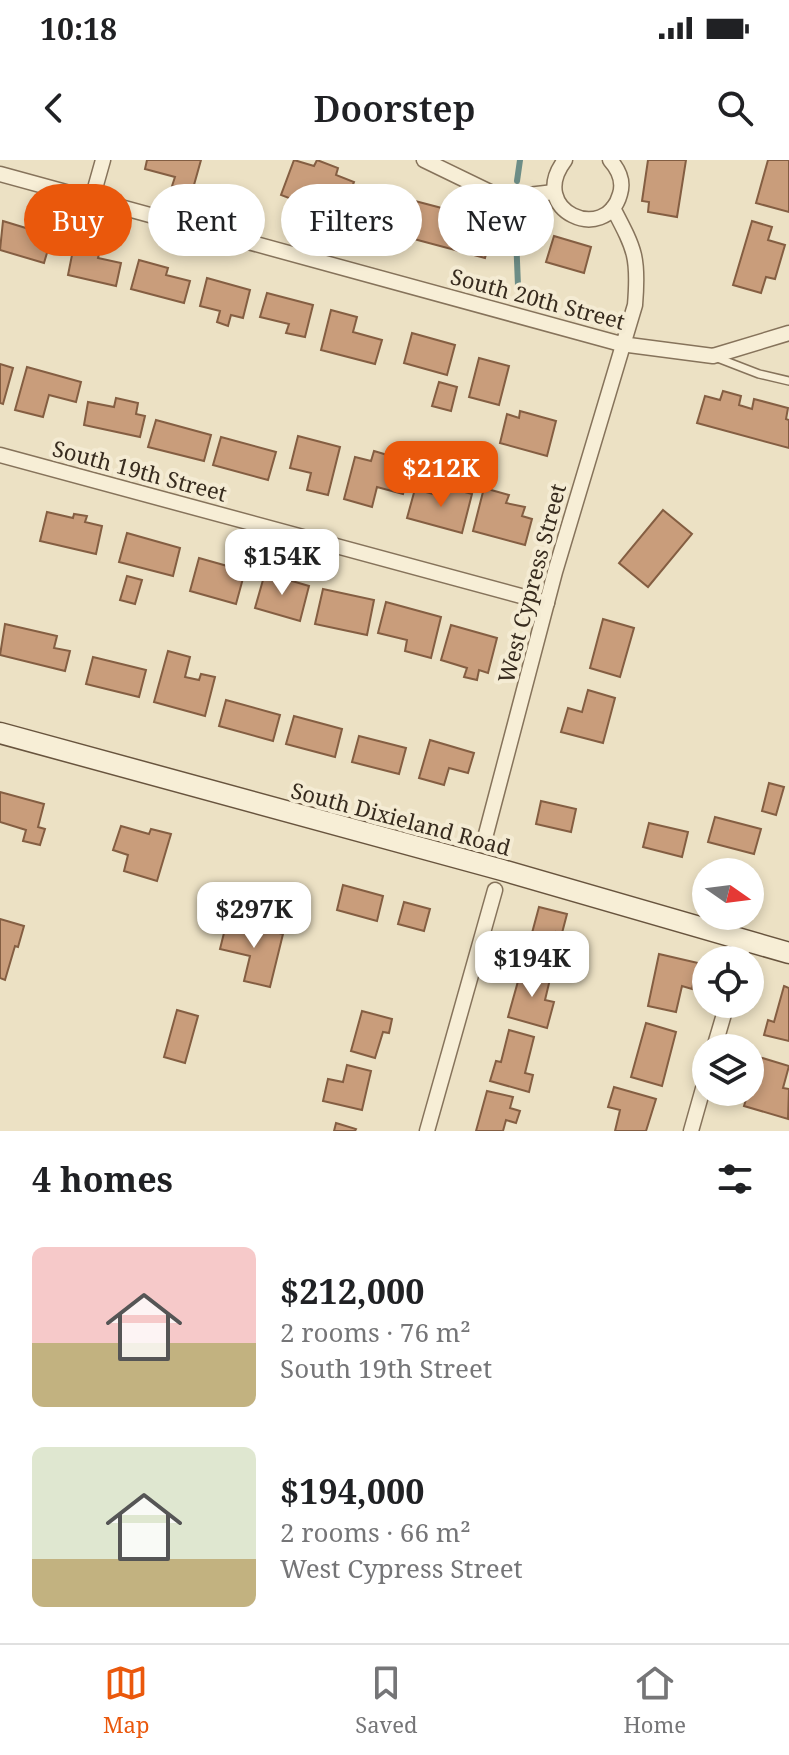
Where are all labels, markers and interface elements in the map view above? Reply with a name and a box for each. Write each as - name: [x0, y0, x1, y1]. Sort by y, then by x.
- text: 10:18: [40, 8, 117, 49]
- text: Doorstep: [313, 84, 476, 133]
- icon: back: [32, 86, 76, 130]
- icon: search: [713, 86, 757, 130]
- chip: Buy: [24, 184, 132, 256]
- chip: Rent: [148, 184, 265, 256]
- chip: Filters: [281, 184, 422, 256]
- chip: New: [438, 184, 554, 256]
- street label: South 20th Street: [447, 260, 629, 336]
- street label: South 19th Street: [49, 432, 231, 508]
- pin: $212K: [385, 441, 497, 509]
- text: $212K: [402, 449, 480, 485]
- street label: West Cypress Street: [490, 480, 572, 686]
- pin: $154K: [226, 529, 338, 597]
- text: $154K: [243, 537, 321, 573]
- street label: South Dixieland Road: [288, 774, 515, 862]
- north arrow: [692, 858, 764, 930]
- map controls: [692, 858, 764, 1106]
- pin: $297K: [198, 882, 310, 950]
- text: $297K: [215, 890, 293, 926]
- pin: $194K: [476, 931, 588, 999]
- text: $194K: [493, 939, 571, 975]
- button: locate: [692, 946, 764, 1018]
- button: layers: [692, 1034, 764, 1106]
- text: 4 homes: [32, 1156, 173, 1202]
- icon: filters: [713, 1157, 757, 1201]
- text: $212,000: [280, 1268, 424, 1314]
- icon: home: [96, 1279, 192, 1375]
- text: 2 rooms · 76 m²: [280, 1314, 471, 1350]
- text: South 19th Street: [280, 1350, 492, 1386]
- text: $194,000: [280, 1468, 424, 1514]
- icon: home: [96, 1479, 192, 1575]
- text: 2 rooms · 66 m²: [280, 1514, 471, 1550]
- text: West Cypress Street: [280, 1550, 523, 1586]
- tab: Map: [103, 1661, 149, 1739]
- tab: Saved: [355, 1661, 418, 1739]
- tab: Home: [623, 1661, 686, 1739]

